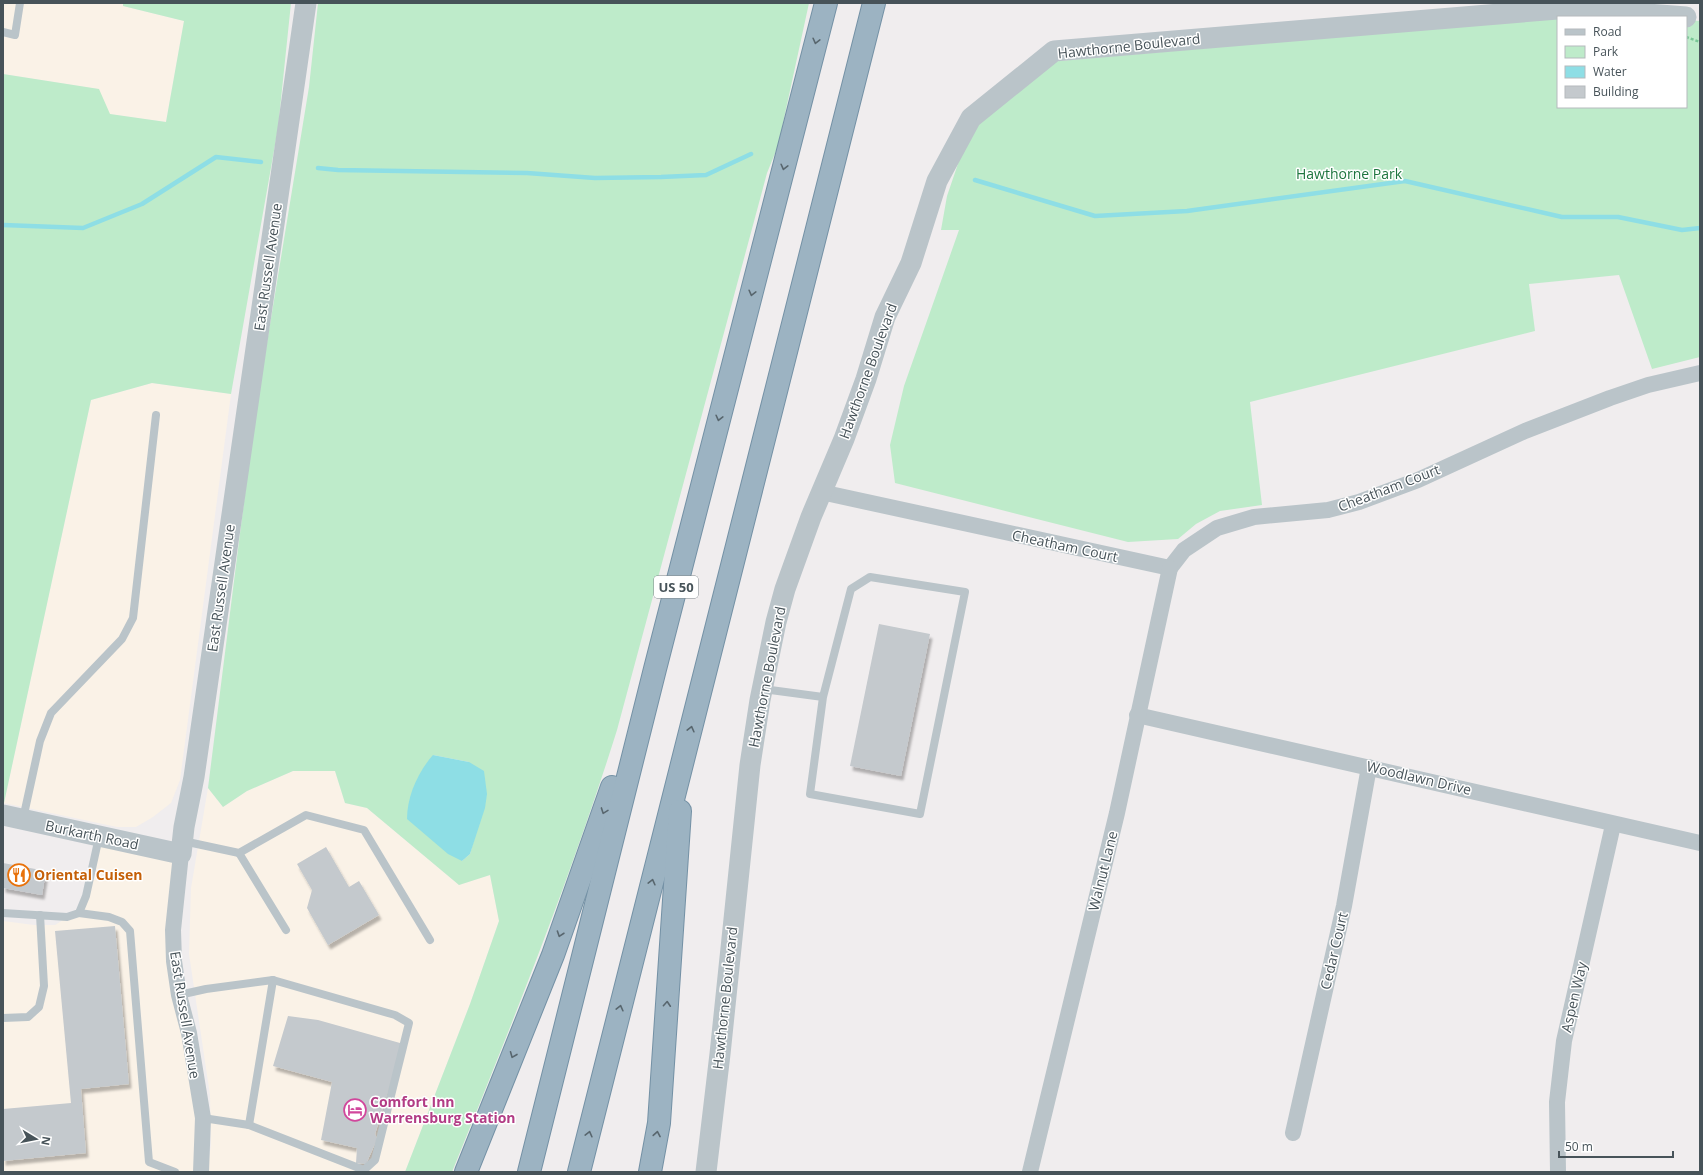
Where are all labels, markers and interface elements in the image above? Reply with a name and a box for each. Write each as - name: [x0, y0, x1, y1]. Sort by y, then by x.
- legend: [1557, 16, 1687, 108]
- text: Road: [1593, 23, 1622, 40]
- street label: Hawthorne Boulevard: [1057, 29, 1201, 62]
- one-way arrow: [813, 38, 821, 44]
- text: Park: [1593, 43, 1619, 60]
- text: Water: [1593, 63, 1627, 80]
- text: Building: [1593, 83, 1639, 100]
- one-way arrow: [780, 163, 789, 170]
- park label: Hawthorne Park: [1296, 164, 1403, 183]
- street label: East Russell Avenue: [249, 202, 286, 332]
- one-way arrow: [748, 289, 756, 296]
- street label: Hawthorne Boulevard: [834, 300, 901, 441]
- one-way arrow: [716, 415, 724, 422]
- street label: Cheatham Court: [1335, 459, 1442, 516]
- street label: East Russell Avenue: [202, 523, 239, 653]
- street label: Cheatham Court: [1011, 525, 1120, 566]
- road number: US 50: [654, 576, 698, 598]
- street label: Hawthorne Boulevard: [744, 605, 790, 749]
- one-way arrow: [686, 726, 694, 732]
- street label: Woodlawn Drive: [1365, 756, 1474, 799]
- one-way arrow: [600, 808, 608, 815]
- street label: Burkarth Road: [44, 815, 140, 854]
- street label: Walnut Lane: [1083, 829, 1122, 913]
- restaurant icon: Oriental Cuisen: [6, 862, 32, 888]
- place label: Oriental Cuisen: [34, 865, 143, 884]
- one-way arrow: [647, 879, 656, 886]
- street label: Cedar Court: [1315, 910, 1352, 991]
- street label: Hawthorne Boulevard: [708, 926, 741, 1070]
- one-way arrow: [557, 930, 565, 937]
- street label: East Russell Avenue: [166, 950, 205, 1080]
- street label: Aspen Way: [1556, 959, 1591, 1034]
- one-way arrow: [662, 1001, 671, 1007]
- one-way arrow: [616, 1005, 624, 1011]
- one-way arrow: [510, 1052, 518, 1059]
- place label: Comfort Inn Warrensburg Station: [370, 1092, 516, 1127]
- hotel icon: Comfort Inn Warrensburg Station: [342, 1097, 368, 1123]
- north arrow: [16, 1119, 56, 1159]
- one-way arrow: [652, 1130, 661, 1137]
- one-way arrow: [584, 1131, 592, 1137]
- scale bar: [1559, 1133, 1673, 1159]
- text: N: [38, 1135, 55, 1147]
- text: 50 m: [1565, 1138, 1593, 1155]

